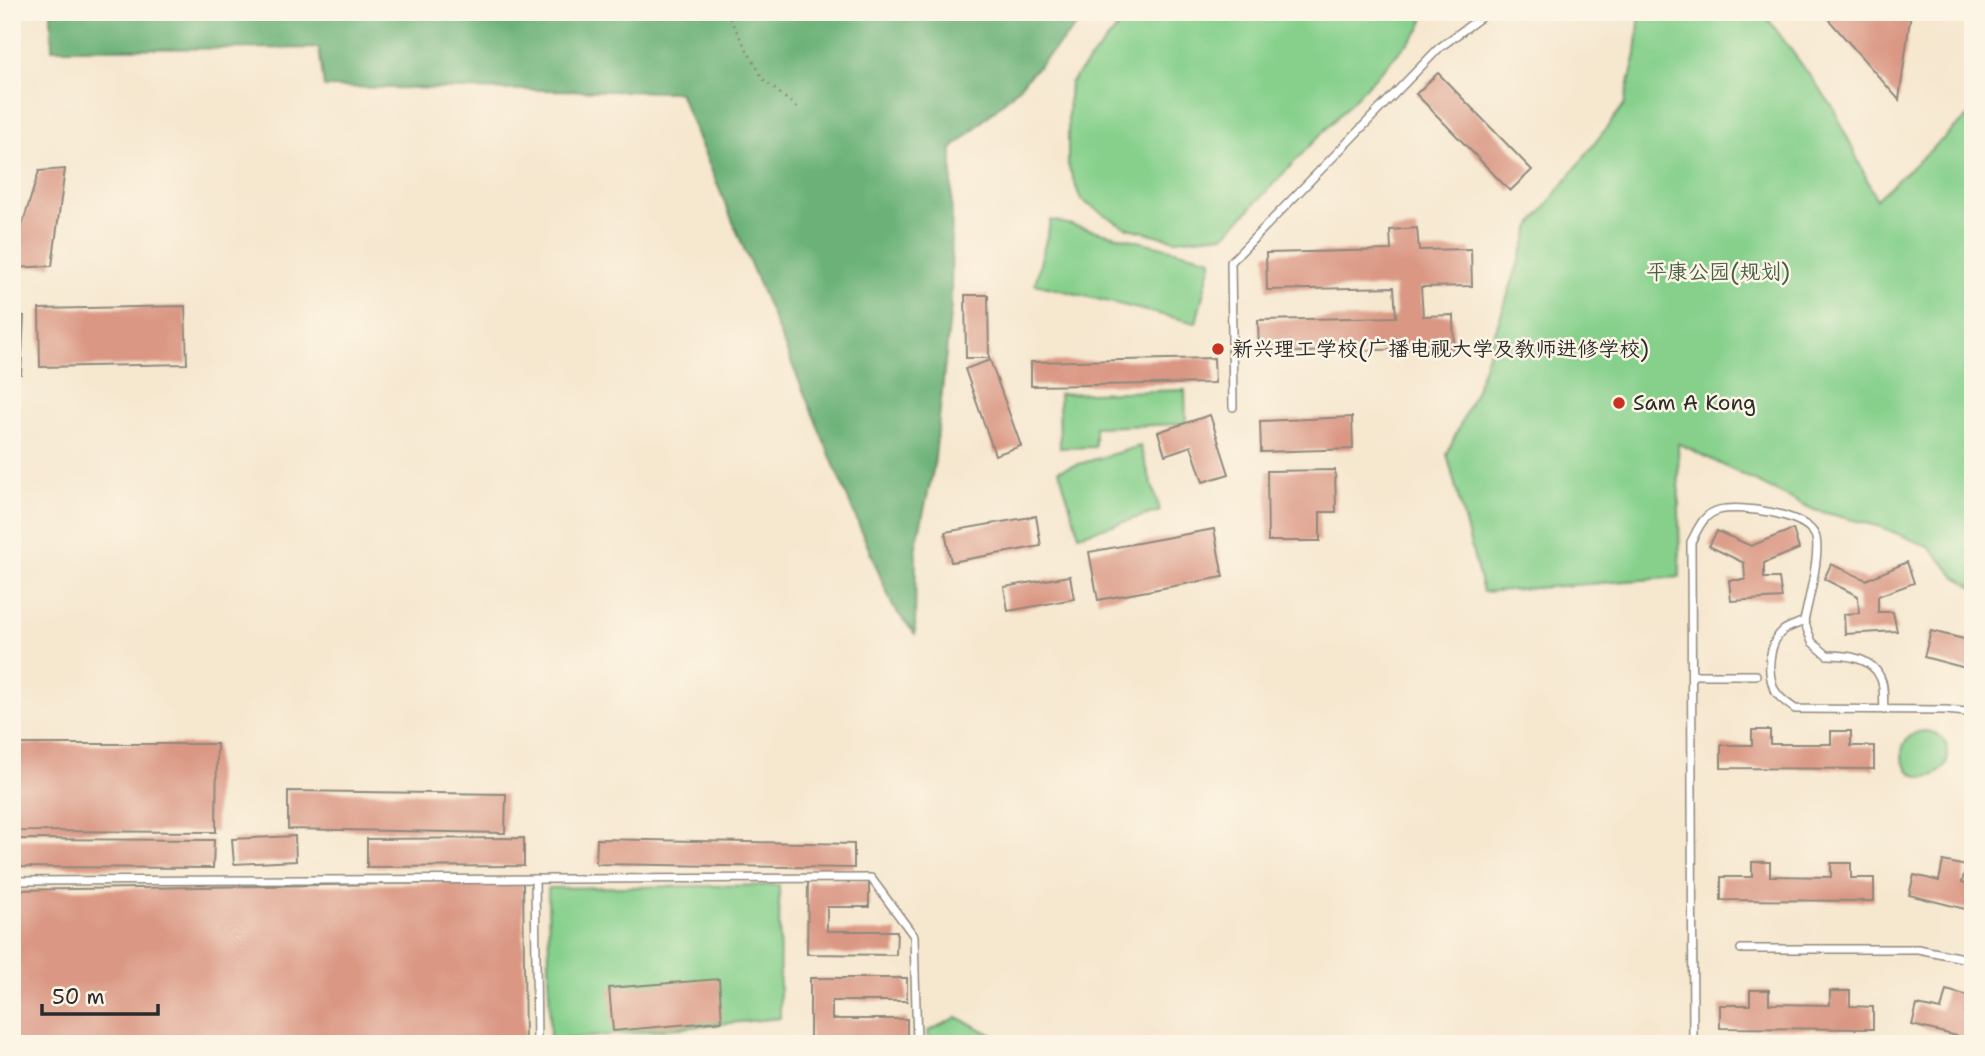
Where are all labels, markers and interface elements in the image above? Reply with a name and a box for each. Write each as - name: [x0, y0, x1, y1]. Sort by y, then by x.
- park label: 平康公园(规划): [1646, 258, 1790, 286]
- place label: 新兴理工学校(广播电视大学及教师进修学校): [1232, 335, 1649, 363]
- marker: 新兴理工学校(广播电视大学及教师进修学校): [1210, 341, 1226, 357]
- place label: Sam A Kong: [1633, 389, 1756, 417]
- marker: Sam A Kong: [1611, 395, 1627, 411]
- scale bar: [42, 972, 158, 1016]
- text: 50 m: [52, 983, 105, 1011]

